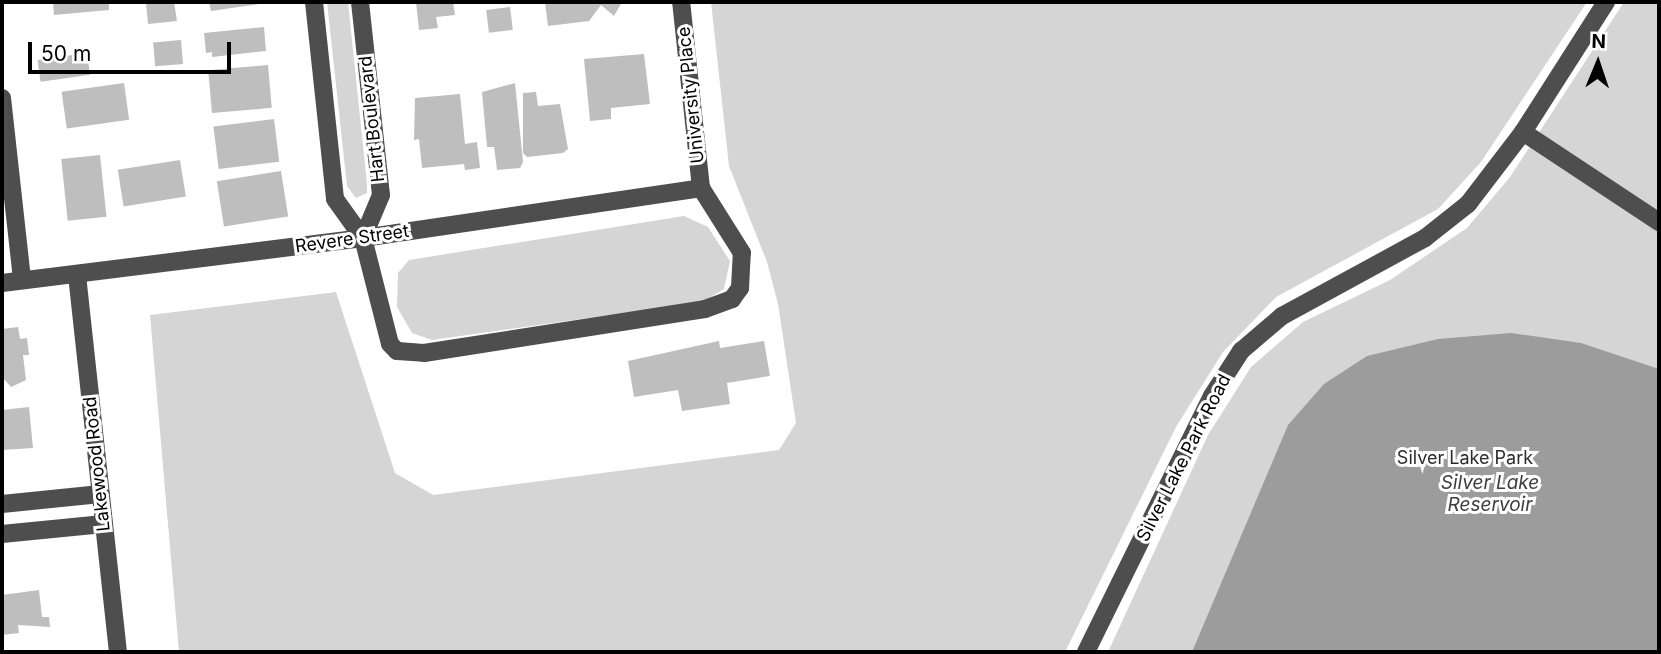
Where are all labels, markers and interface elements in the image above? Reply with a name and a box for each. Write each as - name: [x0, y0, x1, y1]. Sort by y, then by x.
- street label: University Place: [673, 26, 709, 164]
- scale bar: [32, 28, 234, 72]
- north arrow: [1563, 28, 1633, 98]
- text: N: [1591, 30, 1606, 53]
- text: 50 m: [41, 41, 91, 66]
- street label: Hart Boulevard: [355, 55, 389, 183]
- street label: Revere Street: [294, 220, 410, 258]
- street label: Silver Lake Park Road: [1132, 371, 1236, 545]
- street label: Lakewood Road: [79, 396, 115, 532]
- park label: Silver Lake Park: [1397, 447, 1533, 469]
- water label: Silver Lake Reservoir: [1441, 472, 1539, 516]

